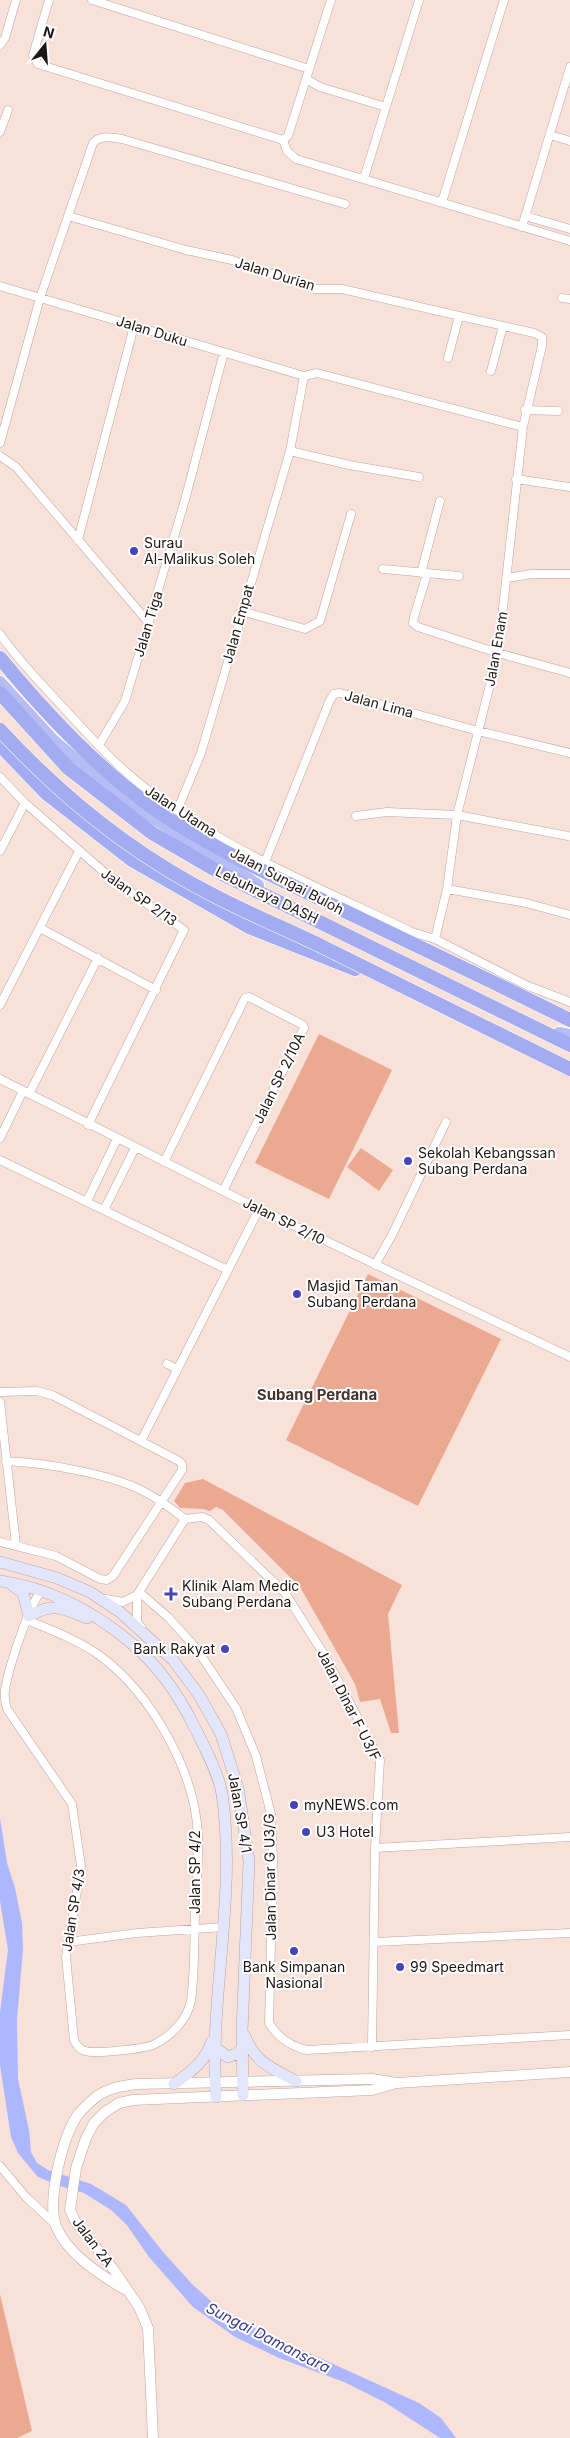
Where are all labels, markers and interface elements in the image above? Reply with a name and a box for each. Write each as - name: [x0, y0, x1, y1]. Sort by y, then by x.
- north arrow: [20, 20, 70, 70]
- text: N: [41, 22, 57, 42]
- street label: Jalan Durian: [233, 253, 317, 294]
- street label: Jalan Duku: [114, 312, 190, 349]
- place label: Surau Al-Malikus Soleh: [144, 534, 255, 567]
- marker: Surau Al-Malikus Soleh: [128, 545, 140, 557]
- street label: Jalan Empat: [218, 582, 257, 665]
- street label: Jalan Tiga: [129, 589, 166, 659]
- street label: Jalan Enam: [481, 610, 510, 688]
- street label: Jalan Lima: [343, 686, 415, 721]
- street label: Jalan Utama: [142, 781, 220, 840]
- street label: Jalan Sungai Buloh: [228, 843, 347, 918]
- street label: Lebuhraya DASH: [213, 862, 321, 927]
- street label: Jalan SP 2/13: [98, 864, 181, 929]
- street label: Jalan SP 2/10A: [249, 1029, 308, 1126]
- place label: Sekolah Kebangssan Subang Perdana: [418, 1144, 556, 1177]
- marker: Sekolah Kebangssan Subang Perdana: [402, 1155, 414, 1167]
- street label: Jalan SP 2/10: [240, 1193, 328, 1248]
- place label: Masjid Taman Subang Perdana: [307, 1277, 416, 1310]
- marker: Masjid Taman Subang Perdana: [291, 1288, 303, 1300]
- district label: Subang Perdana: [257, 1385, 377, 1404]
- place label: Klinik Alam Medic Subang Perdana: [182, 1577, 299, 1610]
- marker: Klinik Alam Medic Subang Perdana: [164, 1587, 178, 1601]
- place label: Bank Rakyat: [133, 1640, 215, 1657]
- marker: Bank Rakyat: [219, 1643, 231, 1655]
- street label: Jalan Dinar F U3/F: [314, 1646, 385, 1763]
- street label: Jalan SP 4/1: [225, 1772, 256, 1854]
- place label: myNEWS.com: [304, 1796, 398, 1813]
- marker: myNEWS.com: [288, 1799, 300, 1811]
- street label: Jalan Dinar G U3/G: [260, 1813, 279, 1941]
- place label: U3 Hotel: [316, 1823, 374, 1840]
- marker: U3 Hotel: [300, 1826, 312, 1838]
- street label: Jalan SP 4/2: [186, 1830, 203, 1914]
- street label: Jalan SP 4/3: [58, 1867, 87, 1953]
- marker: Bank Simpanan Nasional: [288, 1945, 300, 1957]
- place label: Bank Simpanan Nasional: [243, 1958, 345, 1991]
- place label: 99 Speedmart: [410, 1958, 504, 1975]
- marker: 99 Speedmart: [394, 1961, 406, 1973]
- street label: Jalan 2A: [69, 2214, 118, 2270]
- water label: Sungai Damansara: [203, 2298, 333, 2377]

